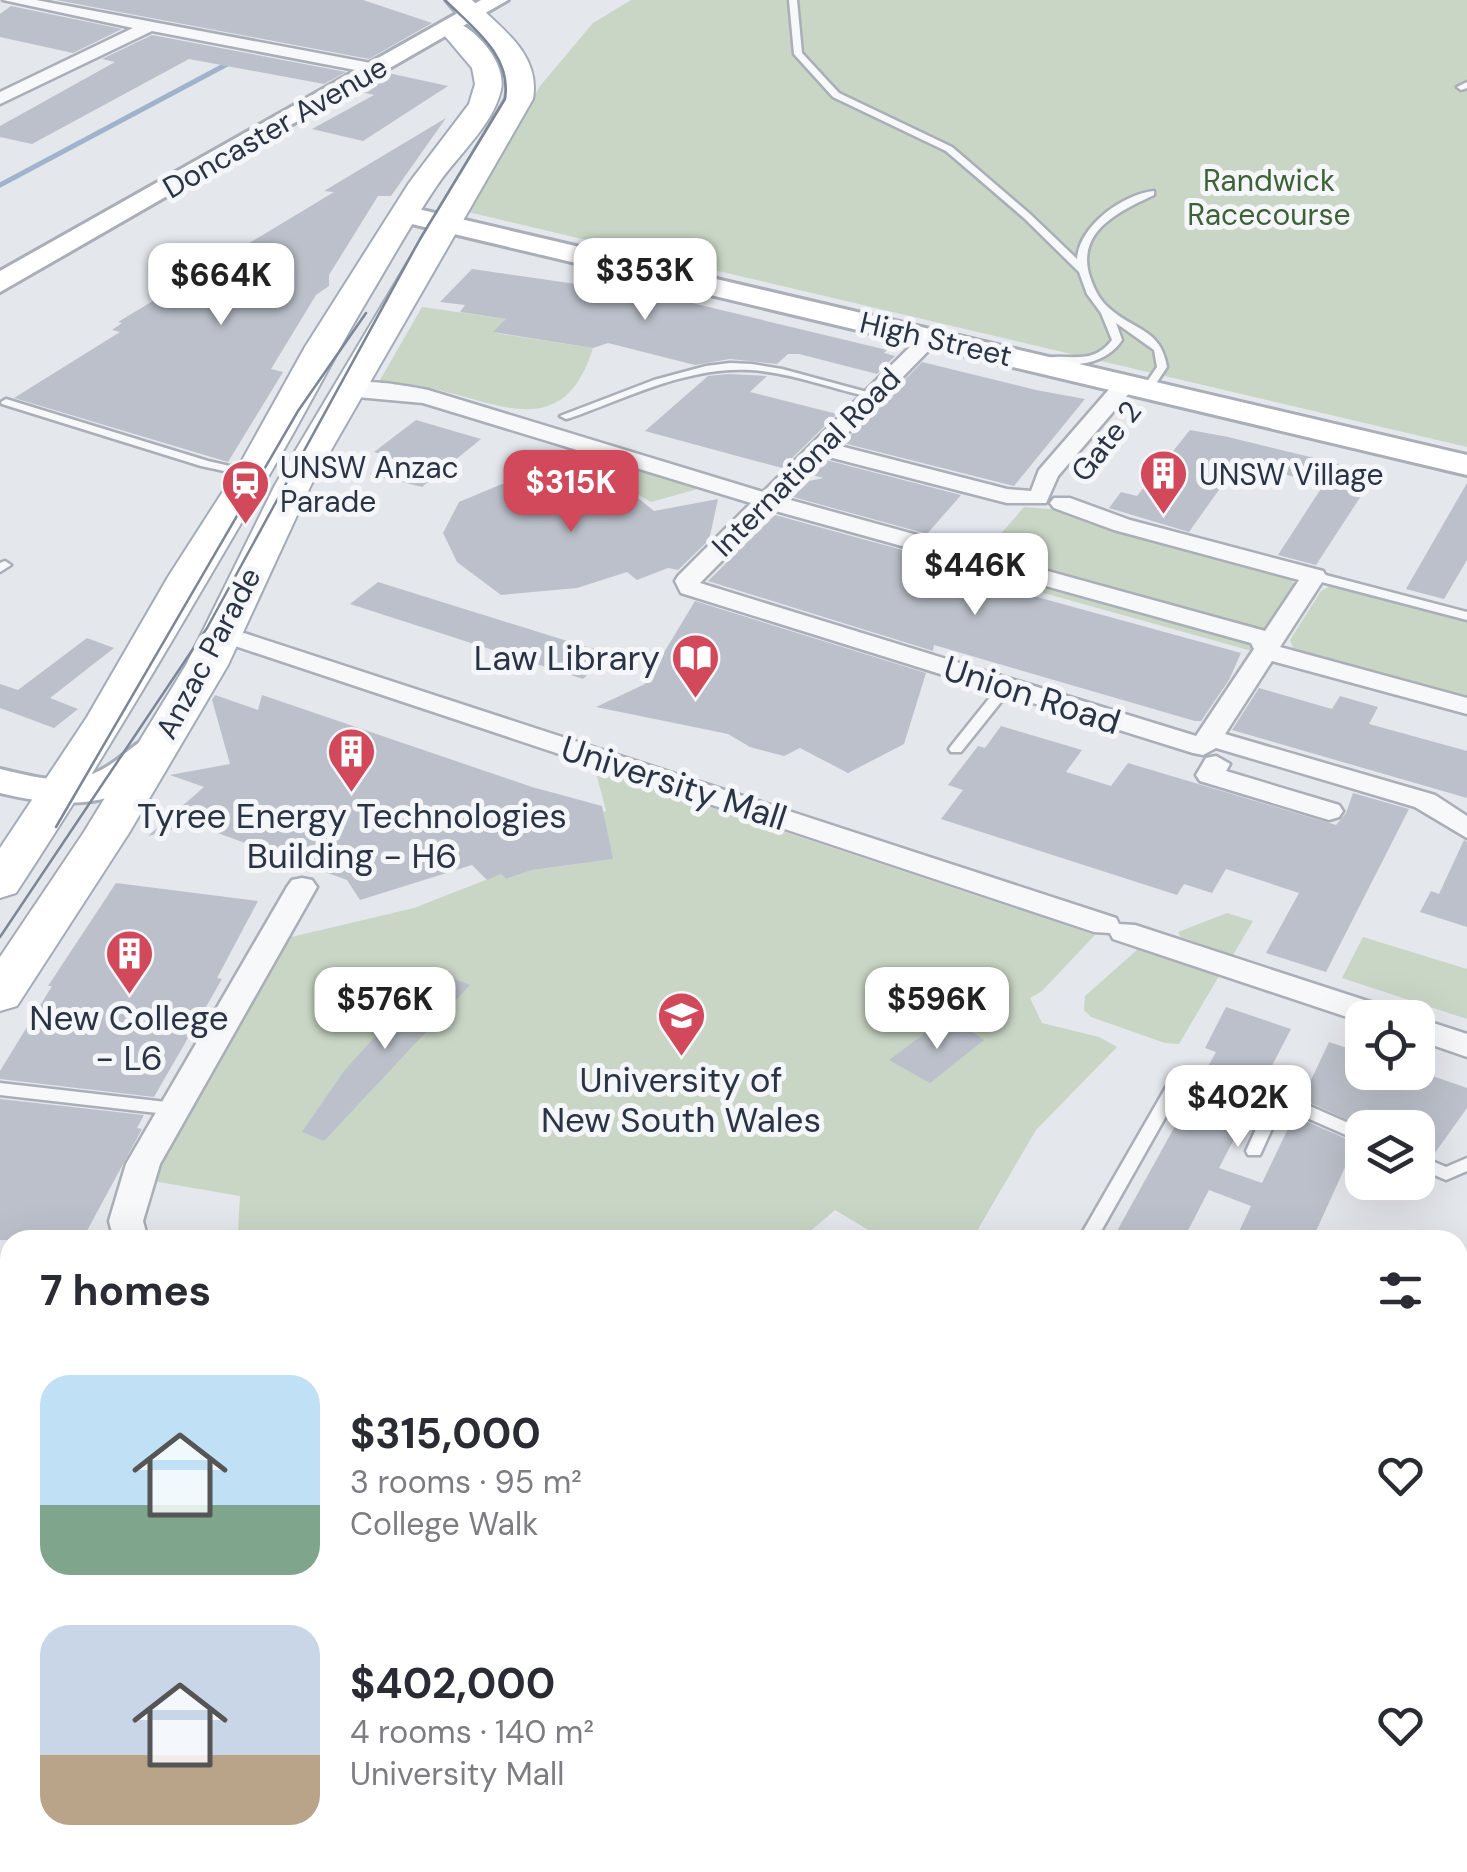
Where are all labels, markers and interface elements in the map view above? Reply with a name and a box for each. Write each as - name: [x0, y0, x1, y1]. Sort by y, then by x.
- street label: Doncaster Avenue: [156, 47, 394, 207]
- park label: Randwick Racecourse: [1187, 161, 1351, 234]
- pin: $353K: [575, 238, 715, 323]
- pin: $664K: [151, 243, 291, 328]
- text: $353K: [596, 249, 694, 291]
- text: $664K: [170, 254, 272, 296]
- street label: High Street: [856, 303, 1016, 375]
- street label: International Road: [703, 359, 909, 565]
- street label: Gate 2: [1062, 393, 1150, 489]
- place label: UNSW Anzac Parade: [280, 448, 459, 521]
- building icon: UNSW Village: [1138, 448, 1190, 516]
- pin: $315K: [501, 450, 641, 535]
- place label: UNSW Village: [1199, 455, 1383, 494]
- station icon: UNSW Anzac Parade: [219, 458, 271, 526]
- text: $315K: [526, 461, 616, 503]
- pin: $446K: [905, 533, 1045, 618]
- text: $446K: [924, 544, 1026, 586]
- street label: Anzac Parade: [147, 561, 269, 745]
- library icon: Law Library: [669, 632, 721, 700]
- place label: Law Library: [474, 635, 660, 681]
- street label: Union Road: [938, 645, 1126, 745]
- street label: University Mall: [555, 725, 793, 841]
- building icon: Tyree Energy Technologies Building - H6: [326, 726, 378, 794]
- place label: Tyree Energy Technologies Building - H6: [137, 793, 567, 879]
- building icon: New College - L6: [103, 928, 155, 996]
- pin: $576K: [315, 967, 455, 1052]
- pin: $596K: [867, 967, 1007, 1052]
- text: $576K: [336, 978, 434, 1020]
- text: $596K: [887, 978, 987, 1020]
- school or university icon: University of New South Wales: [655, 990, 707, 1058]
- place label: New College - L6: [29, 995, 229, 1081]
- map controls: [1345, 1000, 1435, 1200]
- button: locate: [1345, 1000, 1435, 1090]
- place label: University of New South Wales: [541, 1057, 821, 1143]
- pin: $402K: [1168, 1065, 1308, 1150]
- text: $402K: [1187, 1076, 1289, 1118]
- button: layers: [1345, 1110, 1435, 1200]
- text: 7 homes: [40, 1263, 211, 1318]
- icon: filters: [1373, 1263, 1428, 1318]
- text: $315,000: [350, 1406, 541, 1461]
- icon: home: [120, 1415, 240, 1535]
- icon: heart: [1373, 1448, 1428, 1503]
- text: 3 rooms · 95 m²: [350, 1461, 582, 1503]
- text: College Walk: [350, 1503, 538, 1545]
- text: $402,000: [350, 1656, 555, 1711]
- icon: home: [120, 1665, 240, 1785]
- icon: heart: [1373, 1698, 1428, 1753]
- text: 4 rooms · 140 m²: [350, 1711, 594, 1753]
- text: University Mall: [350, 1753, 564, 1795]

